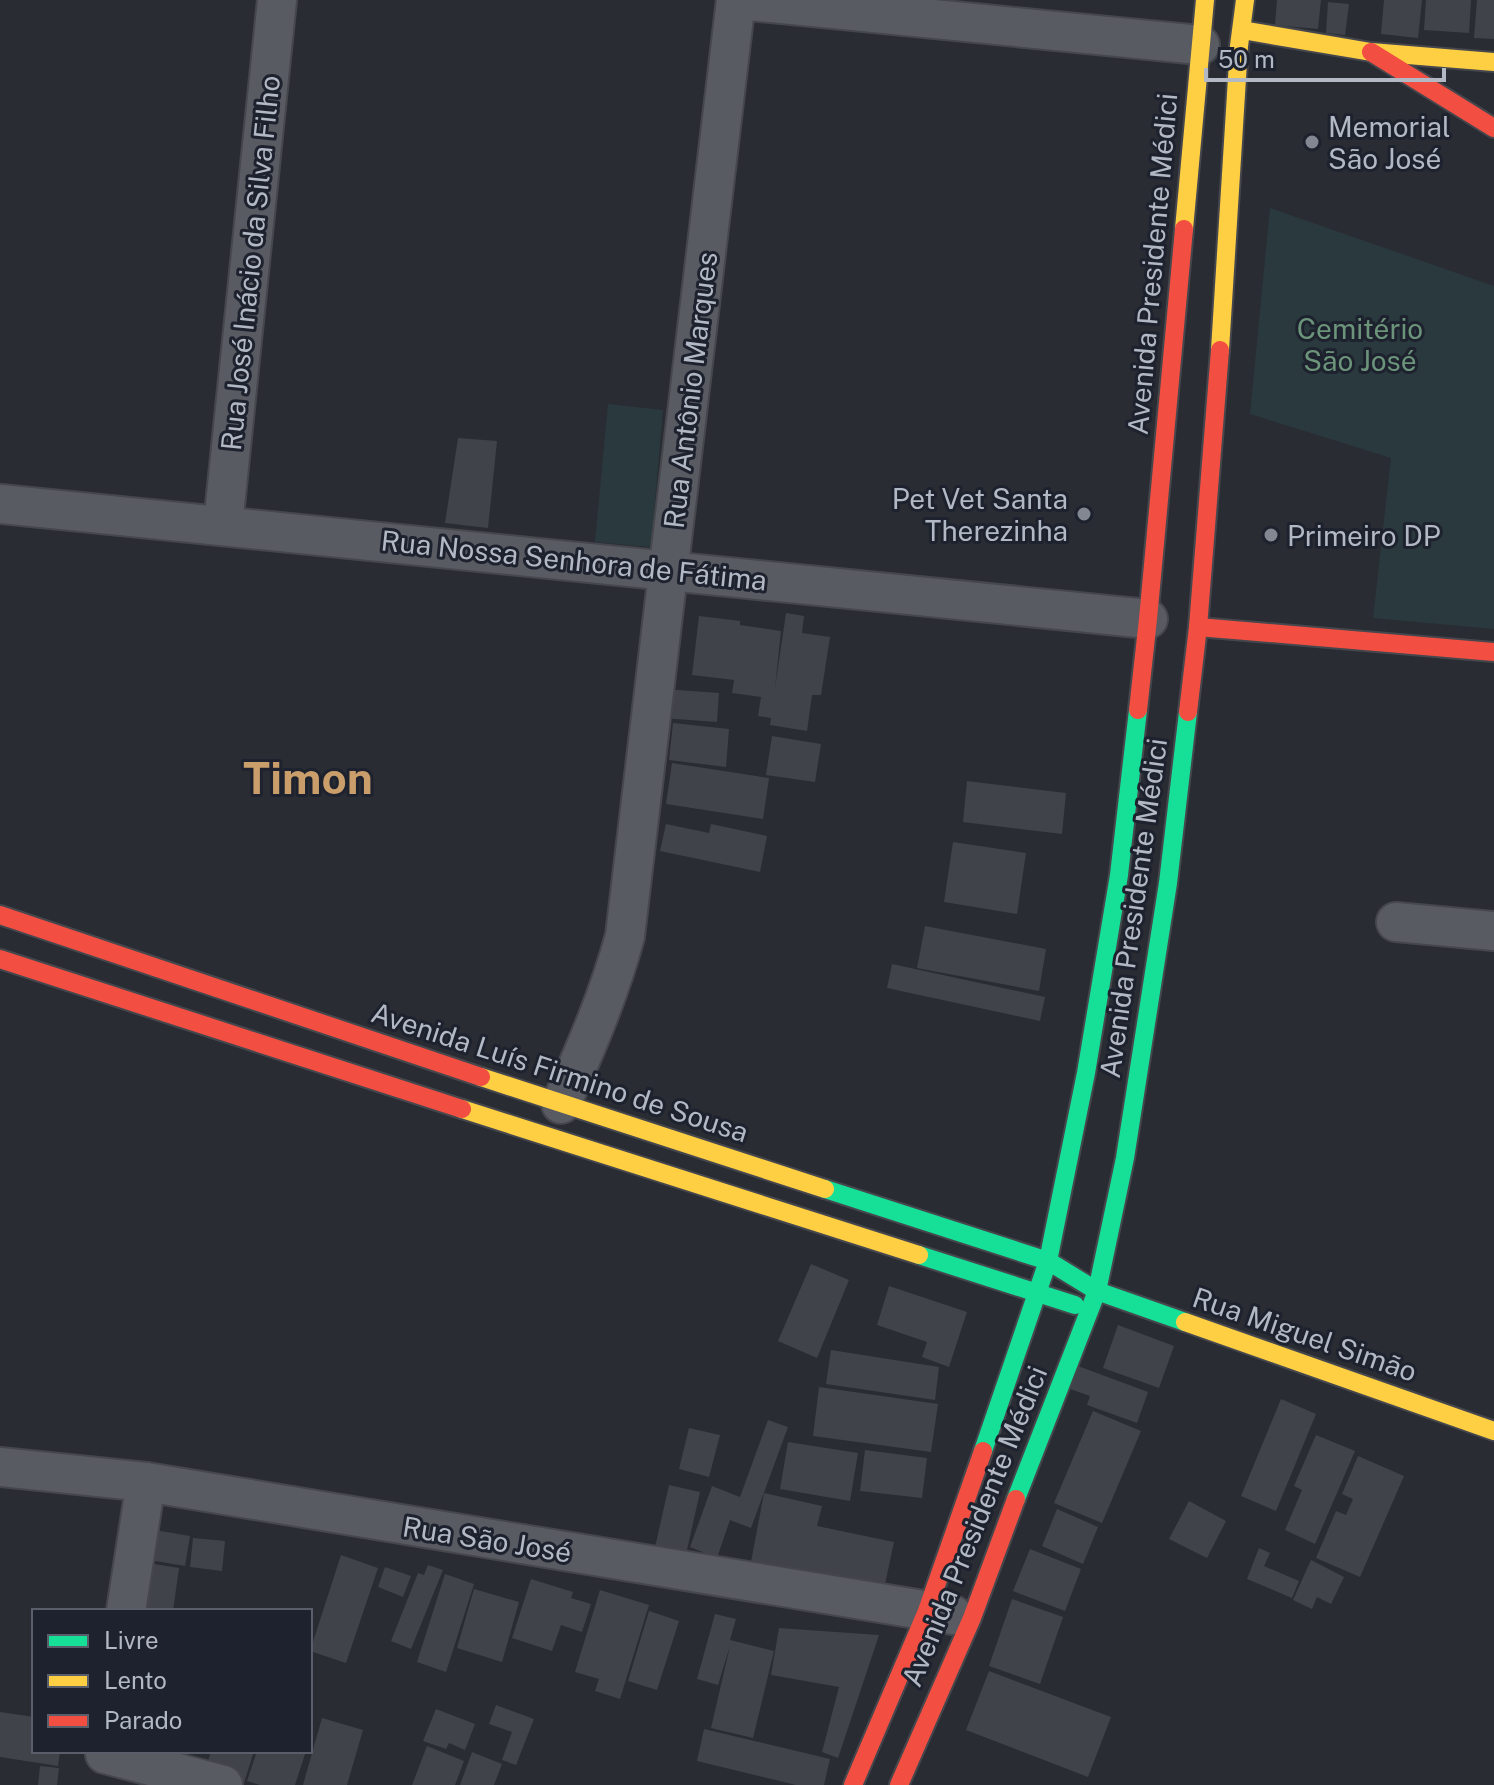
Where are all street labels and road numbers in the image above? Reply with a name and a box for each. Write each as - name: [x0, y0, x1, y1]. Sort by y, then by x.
- street label: Rua José Inácio da Silva Filho: [214, 74, 286, 452]
- street label: Avenida Presidente Médici: [1121, 92, 1183, 436]
- street label: Rua Antônio Marques: [657, 250, 723, 530]
- street label: Rua Nossa Senhora de Fátima: [379, 523, 769, 597]
- street label: Avenida Presidente Médici: [1093, 736, 1173, 1080]
- street label: Avenida Luís Firmino de Sousa: [367, 995, 753, 1149]
- street label: Rua Miguel Simão: [1189, 1280, 1421, 1388]
- street label: Avenida Presidente Médici: [895, 1361, 1053, 1691]
- street label: Rua São José: [400, 1509, 574, 1569]

